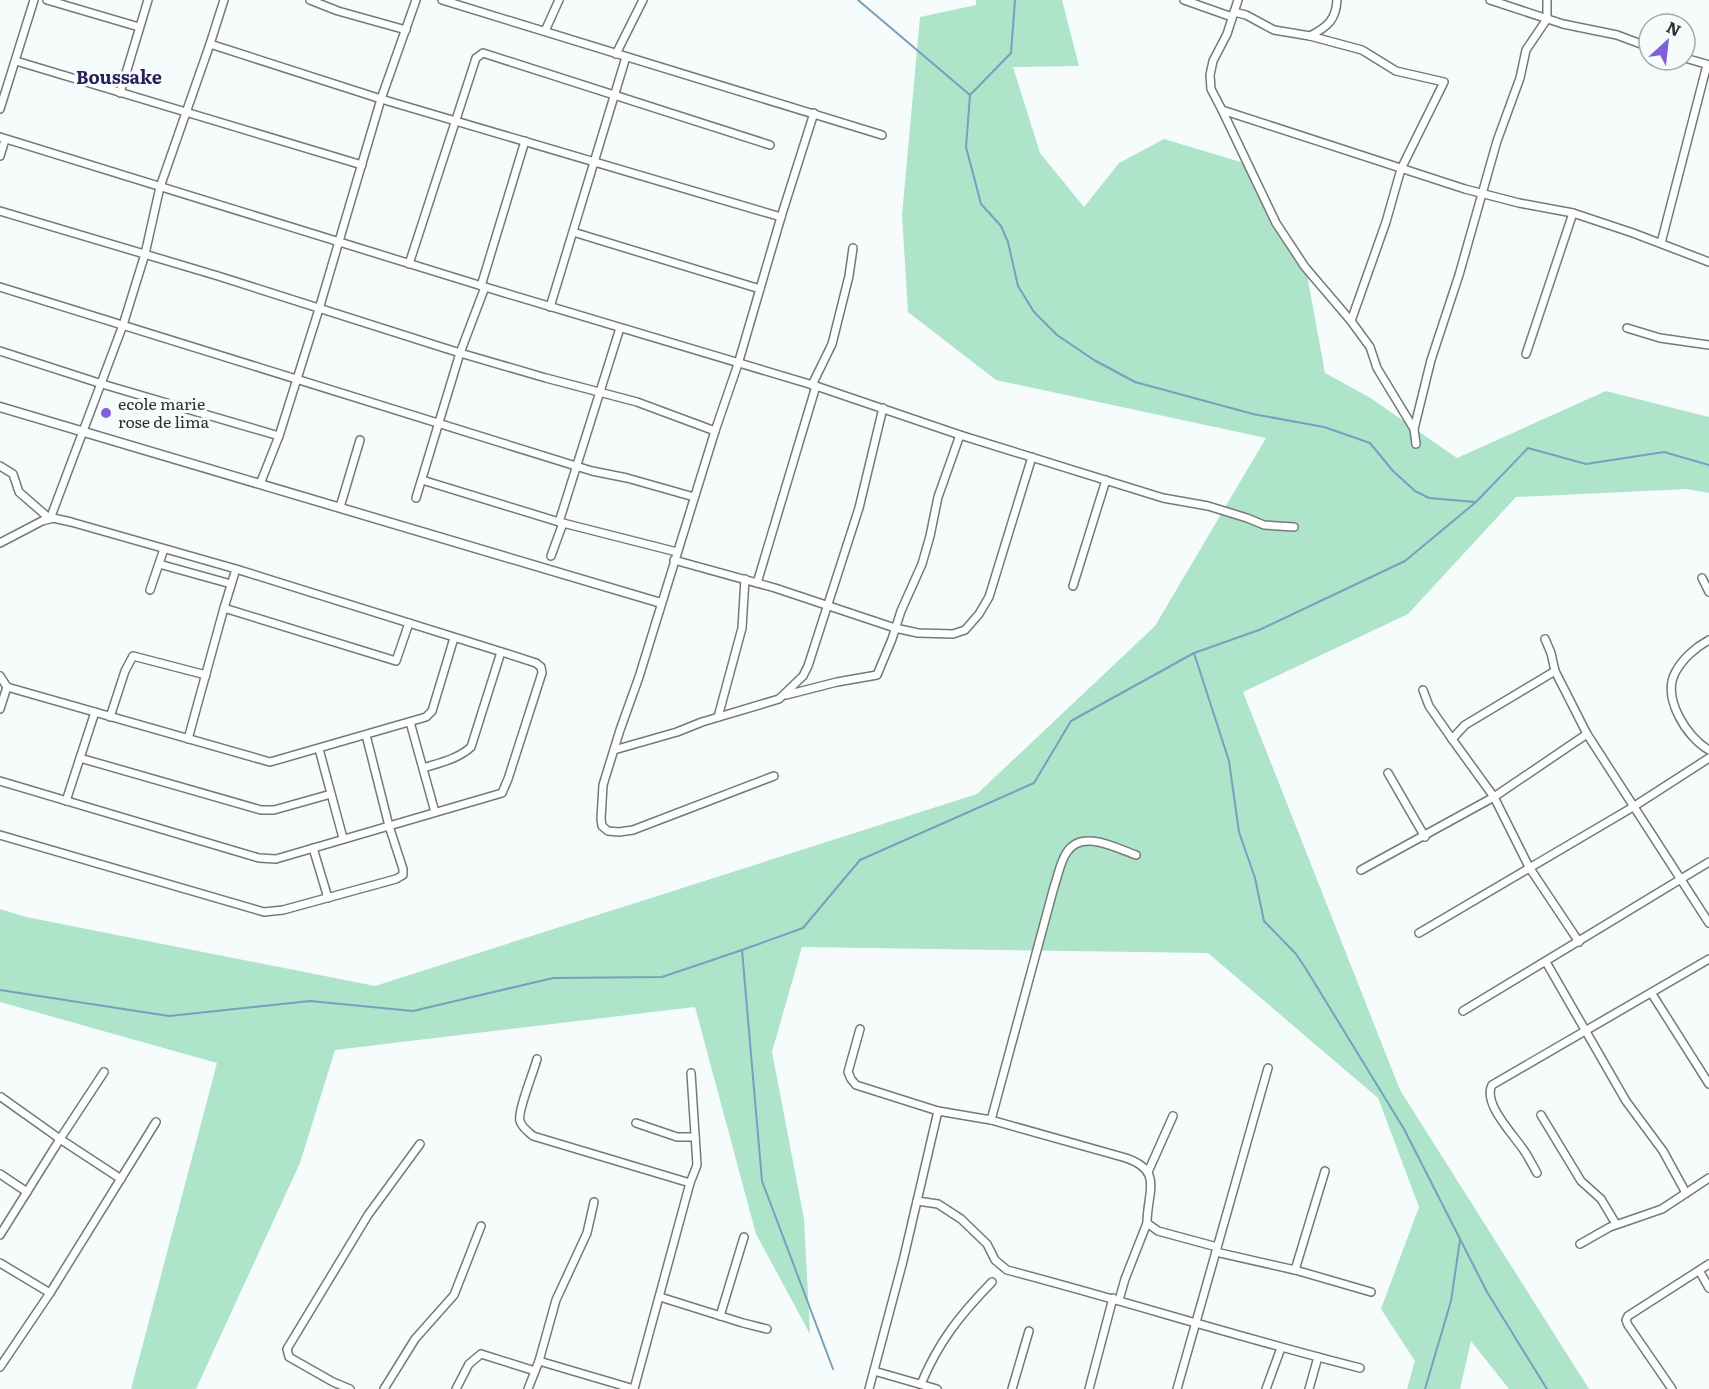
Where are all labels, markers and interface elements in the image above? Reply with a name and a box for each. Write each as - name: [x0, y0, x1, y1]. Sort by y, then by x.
- north arrow: [1637, 12, 1697, 72]
- text: N: [1663, 14, 1686, 41]
- district label: Boussake: [76, 63, 162, 90]
- place label: ecole marie rose de lima: [118, 391, 210, 433]
- marker: ecole marie rose de lima: [99, 406, 113, 420]

